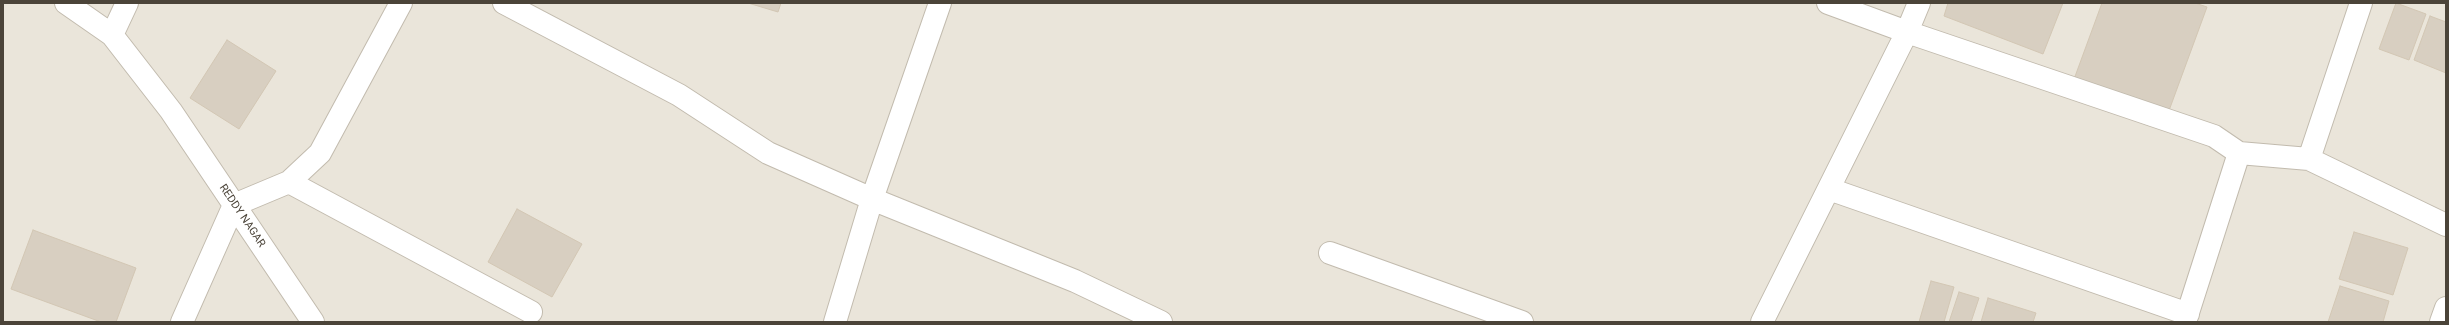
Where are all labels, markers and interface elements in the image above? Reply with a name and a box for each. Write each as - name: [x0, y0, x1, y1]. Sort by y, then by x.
- street label: REDDY NAGAR: [216, 182, 268, 250]

